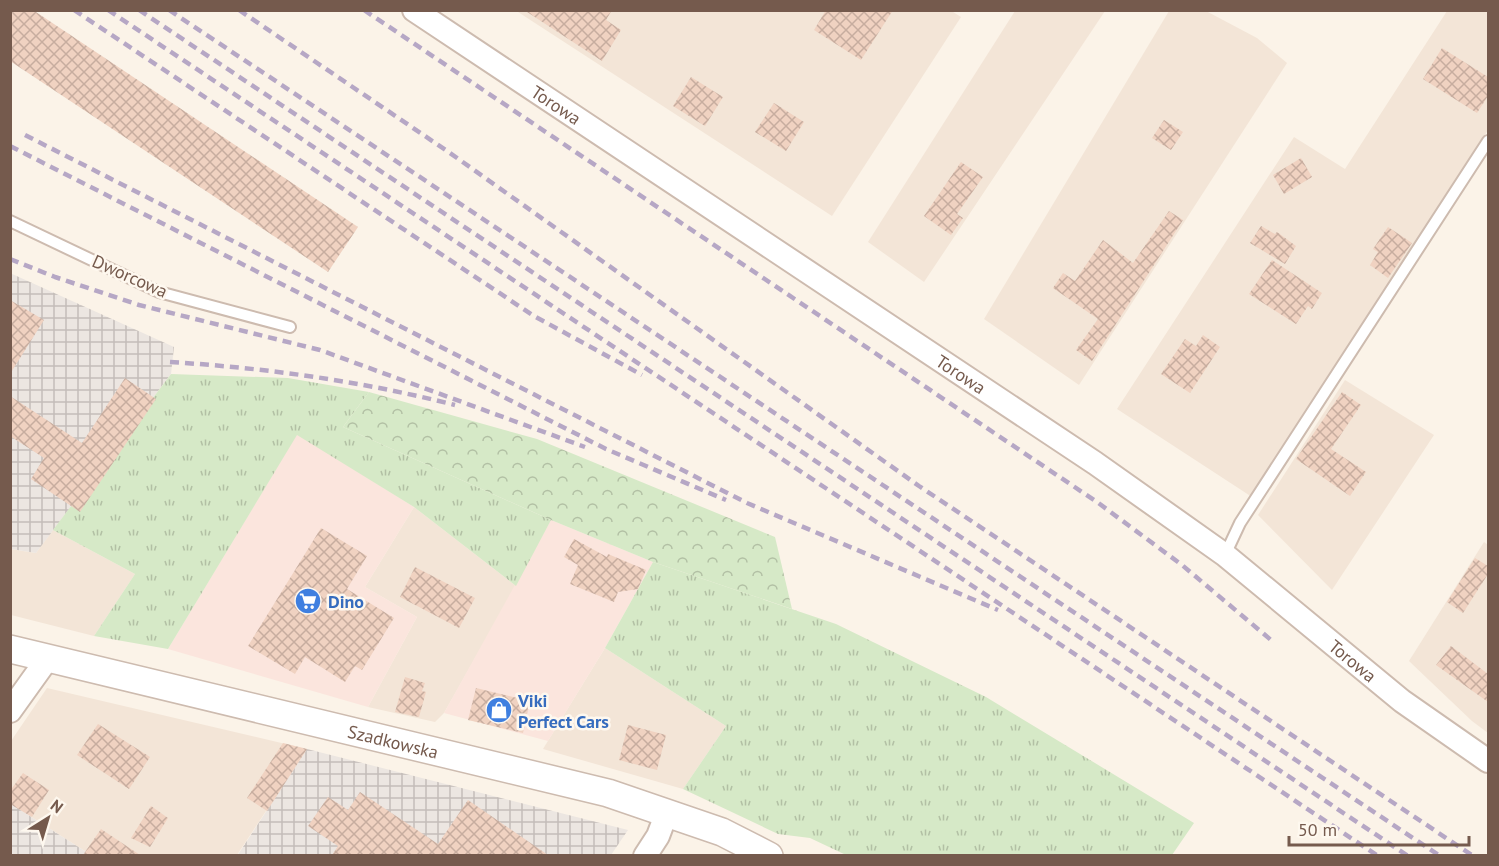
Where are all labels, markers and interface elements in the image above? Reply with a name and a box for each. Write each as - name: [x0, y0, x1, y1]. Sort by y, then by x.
- street label: Torowa: [527, 80, 586, 130]
- street label: Dworcowa: [89, 249, 171, 303]
- street label: Torowa: [932, 349, 990, 399]
- supermarket icon: Dino: [293, 586, 323, 616]
- place label: Dino: [328, 590, 364, 613]
- street label: Torowa: [1324, 634, 1381, 687]
- place label: Viki Perfect Cars: [517, 689, 609, 733]
- shop icon: Viki Perfect Cars: [484, 695, 514, 725]
- street label: Szadkowska: [345, 719, 441, 763]
- north arrow: [18, 788, 78, 848]
- text: N: [47, 795, 67, 817]
- scale bar: [1289, 809, 1469, 847]
- text: 50 m: [1298, 818, 1337, 841]

